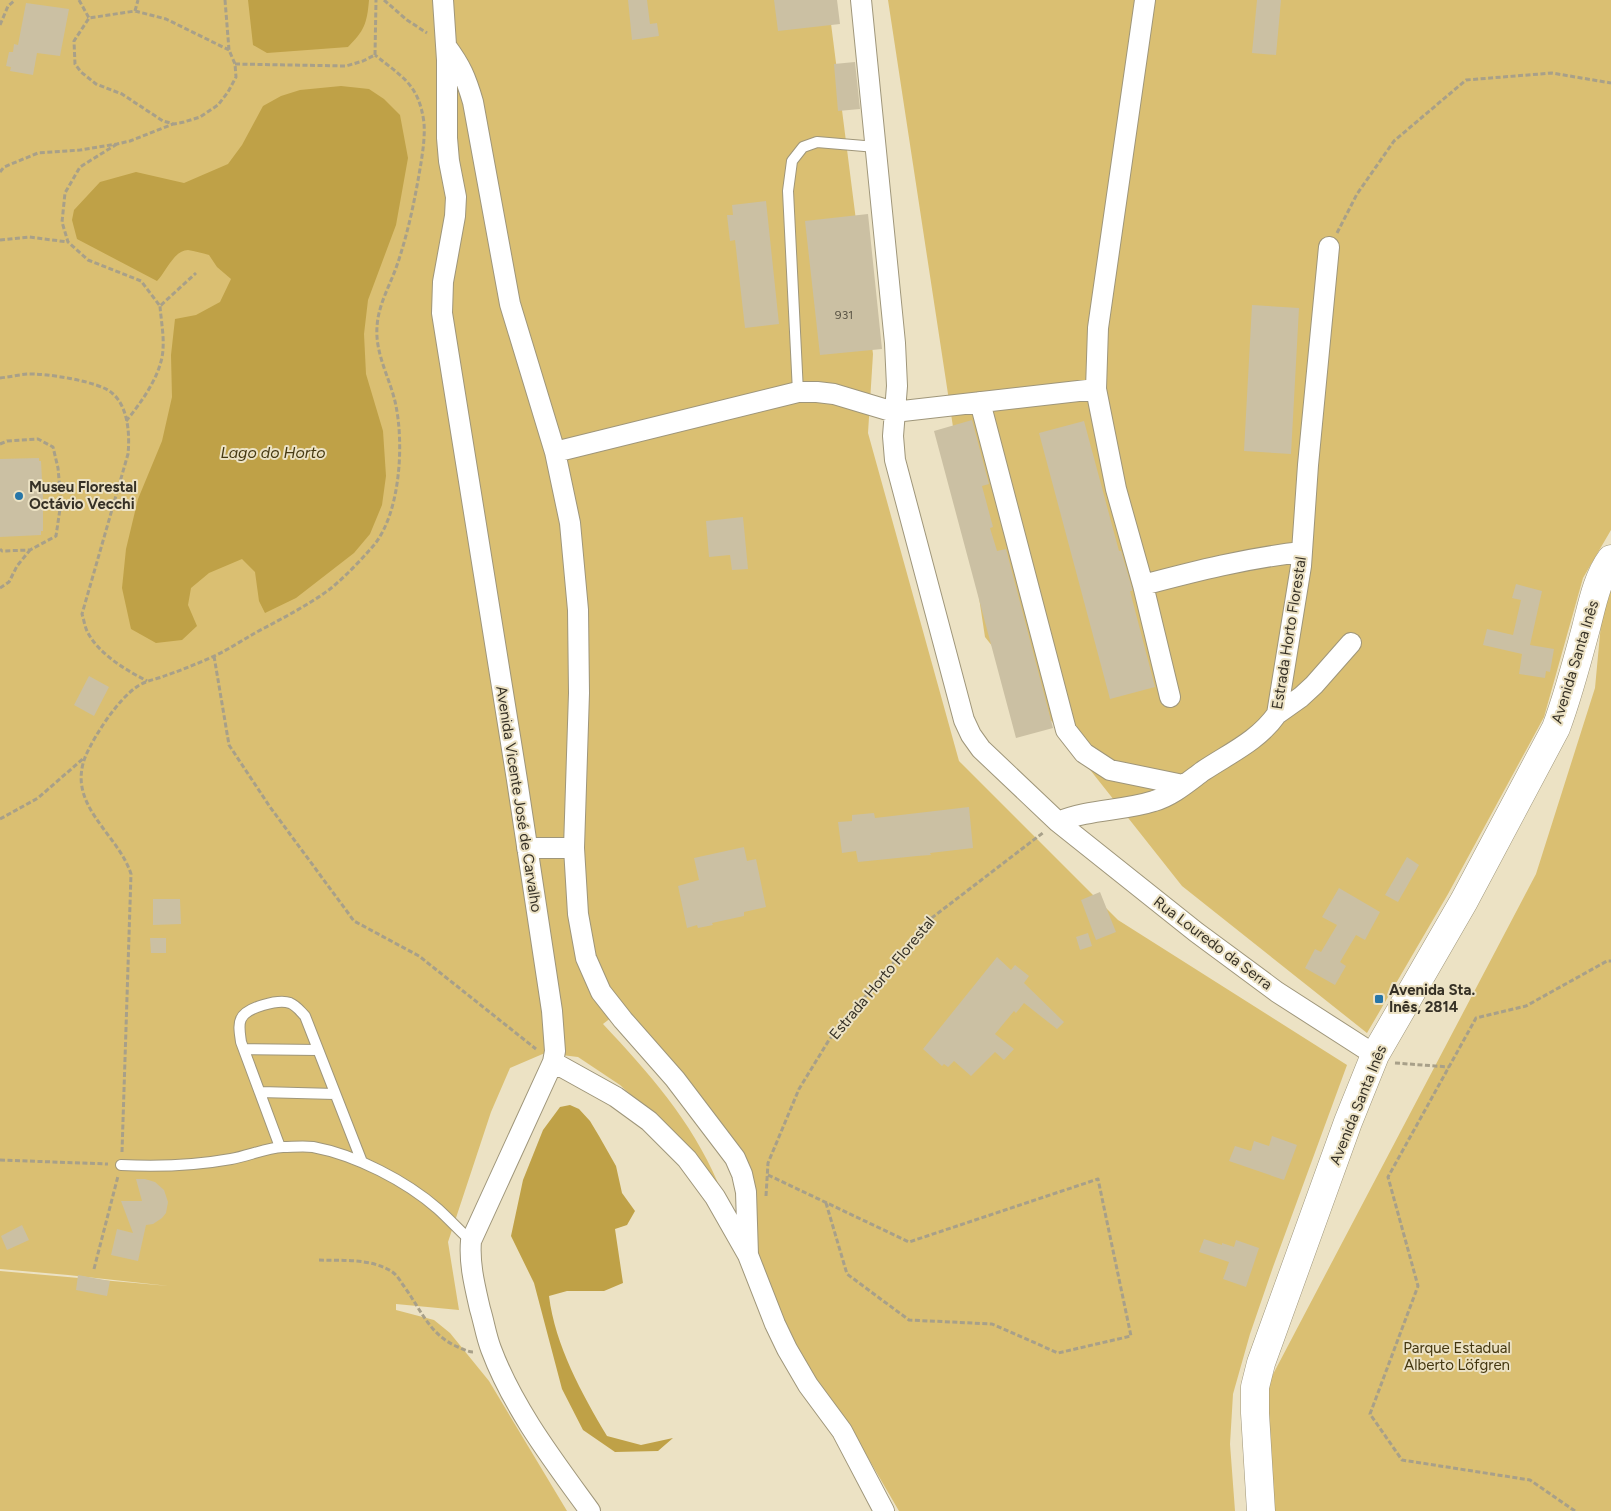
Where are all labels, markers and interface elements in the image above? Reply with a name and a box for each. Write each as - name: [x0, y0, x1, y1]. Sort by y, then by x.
- house number: 931: [835, 308, 853, 322]
- water label: Lago do Horto: [220, 443, 326, 462]
- place label: Museu Florestal Octávio Vecchi: [29, 478, 137, 513]
- marker: Museu Florestal Octávio Vecchi: [13, 490, 25, 502]
- street label: Estrada Horto Florestal: [1268, 555, 1310, 711]
- street label: Avenida Santa Inês: [1548, 598, 1602, 726]
- street label: Avenida Vicente José de Carvalho: [492, 684, 546, 914]
- street label: Rua Louredo da Serra: [1150, 893, 1276, 993]
- street label: Estrada Horto Florestal: [825, 913, 939, 1043]
- place label: Avenida Sta. Inês, 2814: [1389, 981, 1475, 1016]
- marker: Avenida Sta. Inês, 2814: [1373, 993, 1385, 1005]
- street label: Avenida Santa Inês: [1326, 1042, 1390, 1168]
- park label: Parque Estadual Alberto Löfgren: [1403, 1339, 1511, 1374]

